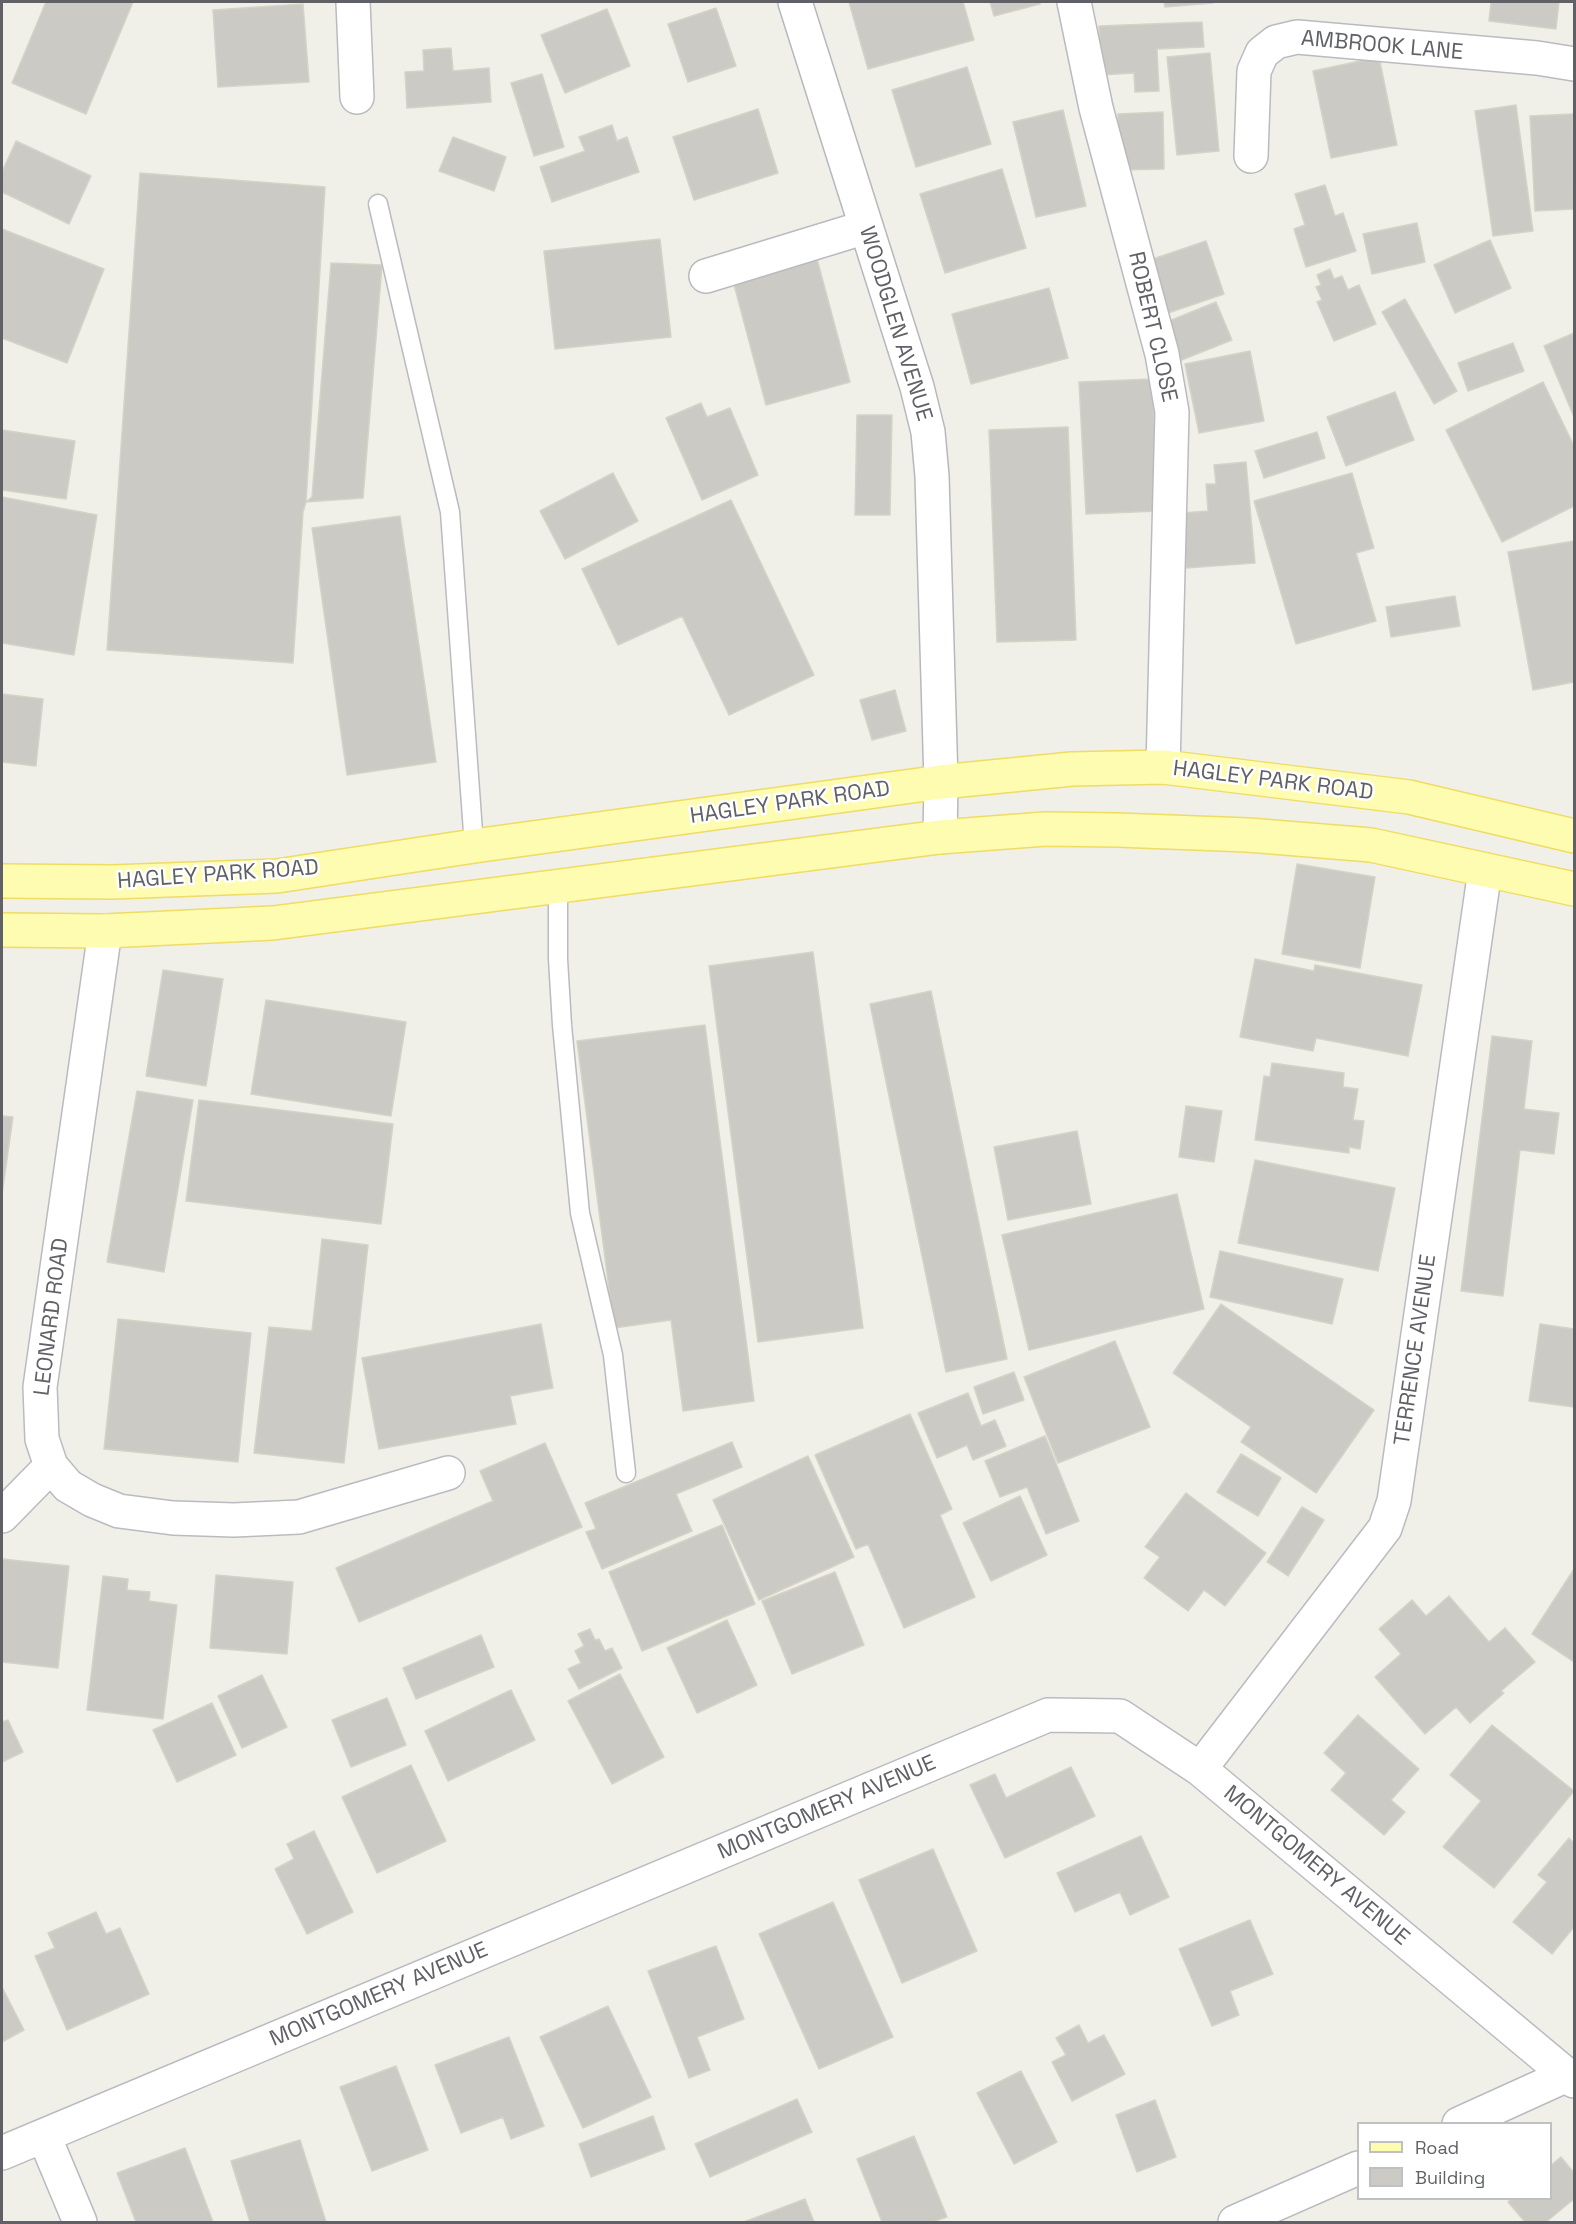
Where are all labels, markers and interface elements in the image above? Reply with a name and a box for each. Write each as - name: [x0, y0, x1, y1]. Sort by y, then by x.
- street label: AMBROOK LANE: [1300, 26, 1464, 66]
- street label: WOODGLEN AVENUE: [853, 224, 937, 424]
- street label: ROBERT CLOSE: [1122, 249, 1182, 405]
- street label: HAGLEY PARK ROAD: [1171, 756, 1375, 806]
- street label: HAGLEY PARK ROAD: [688, 776, 892, 830]
- street label: HAGLEY PARK ROAD: [116, 855, 320, 895]
- street label: LEONARD ROAD: [29, 1237, 75, 1397]
- street label: TERRENCE AVENUE: [1390, 1253, 1442, 1447]
- street label: MONTGOMERY AVENUE: [714, 1750, 940, 1866]
- street label: MONTGOMERY AVENUE: [1218, 1781, 1414, 1951]
- street label: MONTGOMERY AVENUE: [266, 1937, 492, 2053]
- legend: [1357, 2122, 1552, 2200]
- text: Road: [1415, 2136, 1459, 2159]
- text: Building: [1415, 2166, 1485, 2189]

